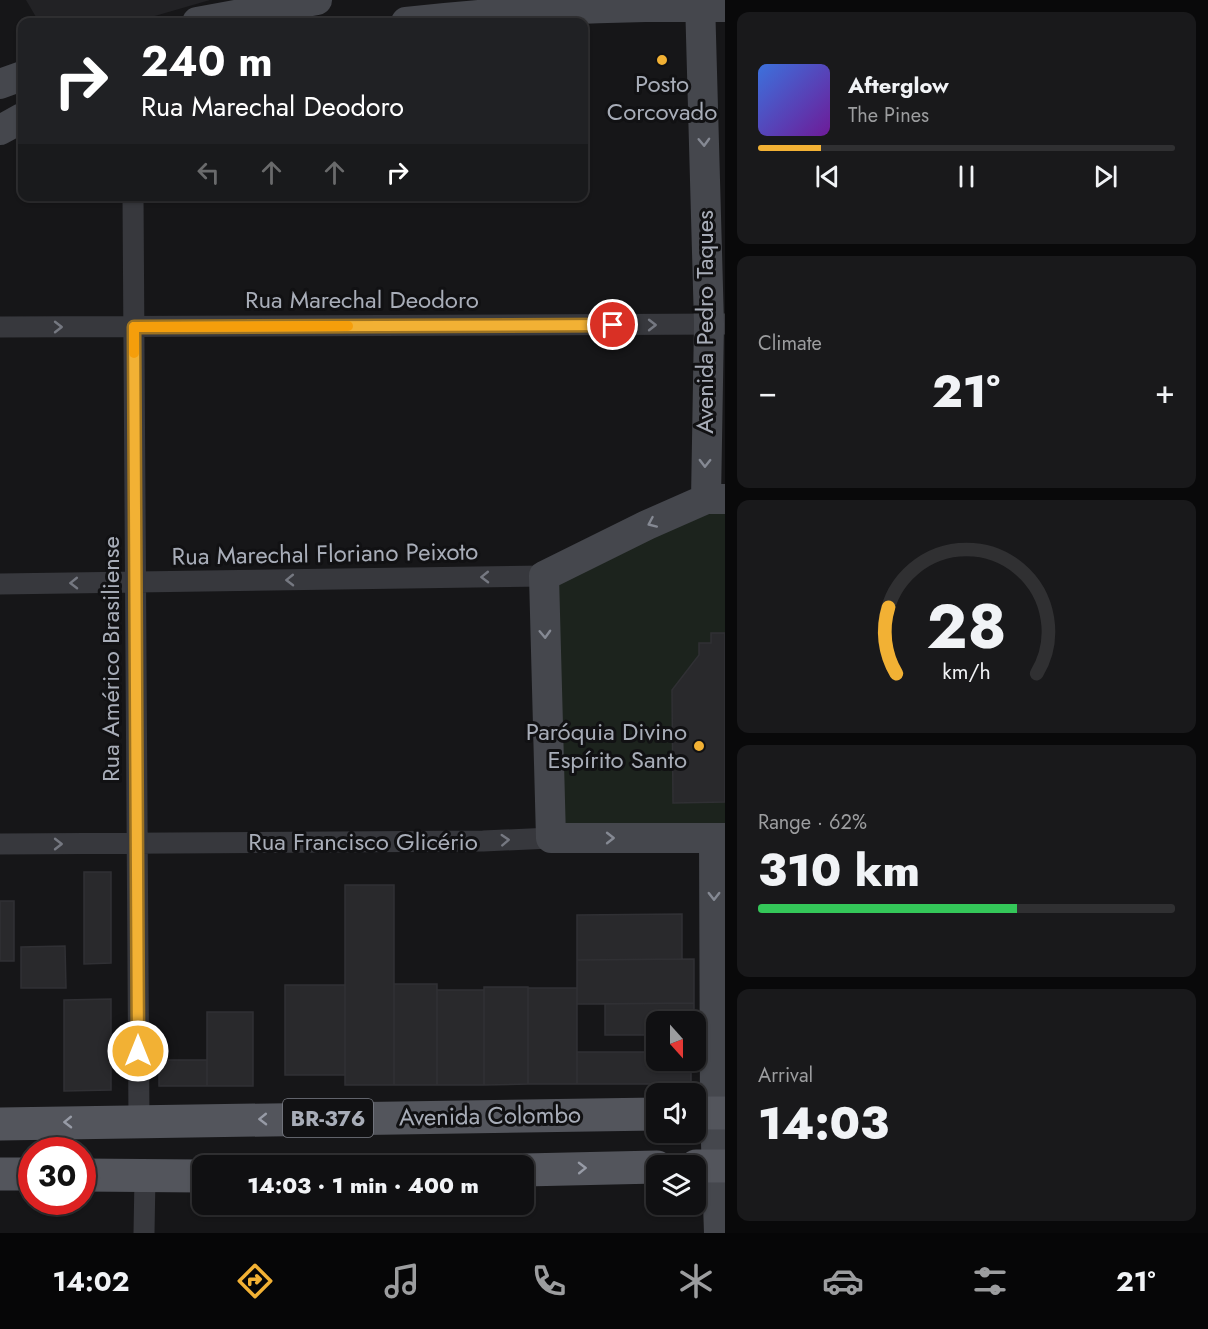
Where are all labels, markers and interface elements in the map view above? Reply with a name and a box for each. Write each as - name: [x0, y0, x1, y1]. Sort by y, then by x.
- text: 240 m: [141, 31, 273, 92]
- icon: right: [42, 42, 120, 120]
- marker: Posto Corcovado: [655, 53, 669, 67]
- place label: Posto Corcovado: [607, 66, 717, 129]
- text: Afterglow: [848, 69, 949, 101]
- text: Rua Marechal Deodoro: [141, 87, 404, 126]
- text: The Pines: [848, 101, 929, 130]
- one-way arrow: [697, 138, 710, 147]
- icon: left: [192, 156, 225, 189]
- icon: ahead: [255, 156, 288, 189]
- icon: ahead: [318, 156, 351, 189]
- icon: right: [381, 156, 414, 189]
- icon: previous: [811, 160, 844, 193]
- icon: pause: [950, 160, 983, 193]
- icon: next: [1089, 160, 1122, 193]
- street label: Avenida Pedro Taques: [687, 210, 722, 434]
- street label: Rua Marechal Deodoro: [245, 282, 479, 317]
- pin: [587, 299, 638, 350]
- icon: arrive: [596, 308, 629, 341]
- one-way arrow: [648, 319, 657, 331]
- one-way arrow: [54, 321, 63, 333]
- text: Climate: [758, 329, 822, 358]
- text: 21°: [932, 359, 1000, 424]
- text: −: [758, 368, 777, 415]
- text: +: [1155, 368, 1175, 415]
- one-way arrow: [699, 459, 711, 468]
- one-way arrow: [647, 515, 658, 527]
- street label: Rua Marechal Floriano Peixoto: [171, 533, 479, 574]
- street label: Rua Américo Brasiliense: [93, 536, 128, 782]
- one-way arrow: [481, 570, 490, 583]
- one-way arrow: [286, 573, 295, 586]
- one-way arrow: [70, 577, 79, 589]
- text: 28: [926, 581, 1007, 671]
- one-way arrow: [539, 630, 552, 639]
- text: km/h: [942, 656, 991, 687]
- place label: Paróquia Divino Espírito Santo: [526, 714, 687, 777]
- marker: Paróquia Divino Espírito Santo: [692, 739, 706, 753]
- text: Range · 62%: [758, 808, 867, 837]
- street label: Rua Francisco Glicério: [248, 824, 478, 859]
- one-way arrow: [605, 832, 614, 844]
- one-way arrow: [501, 834, 510, 847]
- one-way arrow: [54, 838, 63, 850]
- text: 310 km: [758, 838, 920, 903]
- one-way arrow: [708, 892, 720, 901]
- north arrow: [646, 1011, 706, 1071]
- map controls: [646, 1011, 706, 1215]
- position arrow: [106, 1019, 170, 1083]
- text: Arrival: [758, 1061, 813, 1090]
- button: sound: [646, 1083, 706, 1143]
- text: 14:03: [758, 1091, 889, 1156]
- street label: Avenida Colombo: [399, 1096, 581, 1135]
- road number: BR-376: [283, 1099, 373, 1137]
- one-way arrow: [258, 1113, 267, 1125]
- one-way arrow: [63, 1116, 72, 1129]
- speed limit sign: 30: [18, 1137, 96, 1215]
- button: layers: [646, 1155, 706, 1215]
- one-way arrow: [577, 1162, 586, 1175]
- text: 14:03 · 1 min · 400 m: [247, 1169, 479, 1201]
- icon: directions: [234, 1260, 276, 1302]
- icon: music: [381, 1260, 423, 1302]
- icon: phone: [528, 1260, 570, 1302]
- icon: climate: [675, 1260, 717, 1302]
- icon: car: [822, 1260, 864, 1302]
- icon: filters: [969, 1260, 1011, 1302]
- text: 14:02: [52, 1262, 129, 1301]
- text: 21°: [1116, 1262, 1156, 1301]

